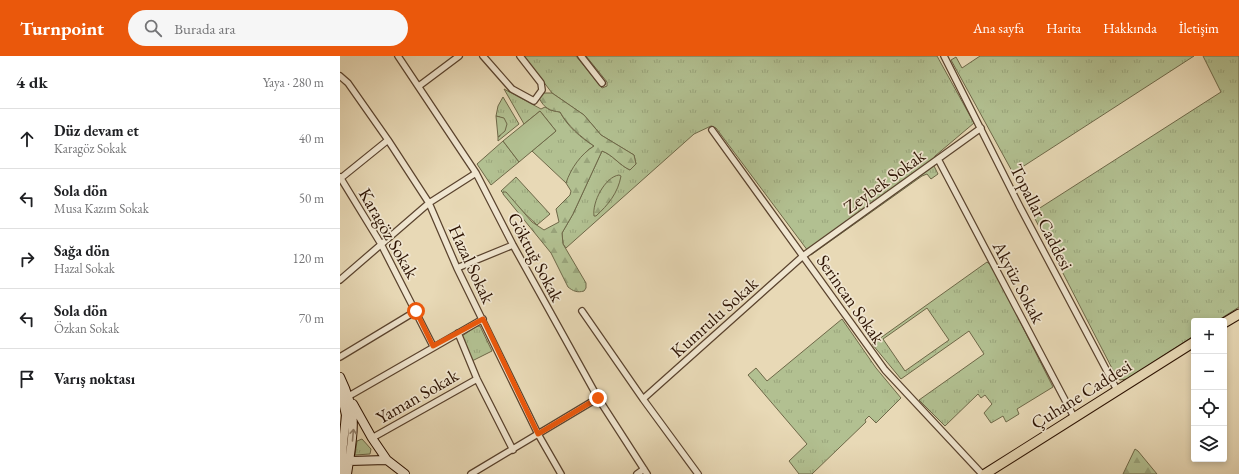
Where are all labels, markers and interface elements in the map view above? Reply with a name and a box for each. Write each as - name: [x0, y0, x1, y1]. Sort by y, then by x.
- search box: [128, 10, 408, 46]
- text: Turnpoint: [20, 16, 104, 41]
- icon: search: [142, 17, 164, 39]
- text: Burada ara: [174, 19, 235, 38]
- text: Ana sayfa: [973, 19, 1024, 37]
- text: Harita: [1046, 19, 1081, 37]
- text: Hakkında: [1103, 19, 1157, 37]
- text: İletişim: [1179, 19, 1219, 37]
- text: 4 dk: [16, 71, 48, 93]
- text: Yaya · 280 m: [263, 74, 324, 91]
- text: Düz devam et: [54, 121, 139, 140]
- icon: ahead: [16, 128, 38, 150]
- text: 40 m: [299, 130, 324, 147]
- text: Karagöz Sokak: [54, 140, 127, 157]
- street label: Zeybek Sokak: [839, 143, 930, 218]
- street label: Topallar Caddesi: [1005, 160, 1079, 274]
- text: Sola dön: [54, 181, 107, 200]
- street label: Karagöz Sokak: [354, 184, 424, 283]
- icon: left: [16, 188, 38, 210]
- text: 50 m: [299, 190, 324, 207]
- text: Musa Kazım Sokak: [54, 200, 149, 217]
- street label: Göktuğ Sokak: [503, 208, 569, 306]
- street label: Hazal Sokak: [444, 221, 500, 308]
- street label: Akyüz Sokak: [987, 236, 1050, 328]
- text: Sağa dön: [54, 241, 110, 260]
- icon: right: [16, 248, 38, 270]
- text: 120 m: [293, 250, 324, 267]
- street label: Serincan Sokak: [812, 250, 890, 349]
- text: Hazal Sokak: [54, 260, 115, 277]
- street label: Kumrulu Sokak: [666, 271, 763, 362]
- text: Sola dön: [54, 301, 107, 320]
- route start: [407, 302, 425, 320]
- icon: left: [16, 308, 38, 330]
- text: 70 m: [299, 310, 324, 327]
- map controls: [1191, 318, 1227, 462]
- button: +: [1191, 318, 1227, 354]
- text: Özkan Sokak: [54, 320, 119, 337]
- street label: Çuhane Caddesi: [1026, 354, 1136, 434]
- button: −: [1191, 354, 1227, 390]
- street label: Yaman Sokak: [372, 363, 463, 429]
- icon: arrive: [16, 368, 38, 390]
- text: Varış noktası: [54, 369, 135, 388]
- route end: [589, 389, 607, 407]
- button: locate: [1191, 390, 1227, 426]
- button: layers: [1191, 426, 1227, 462]
- one-way arrow: [349, 429, 356, 442]

